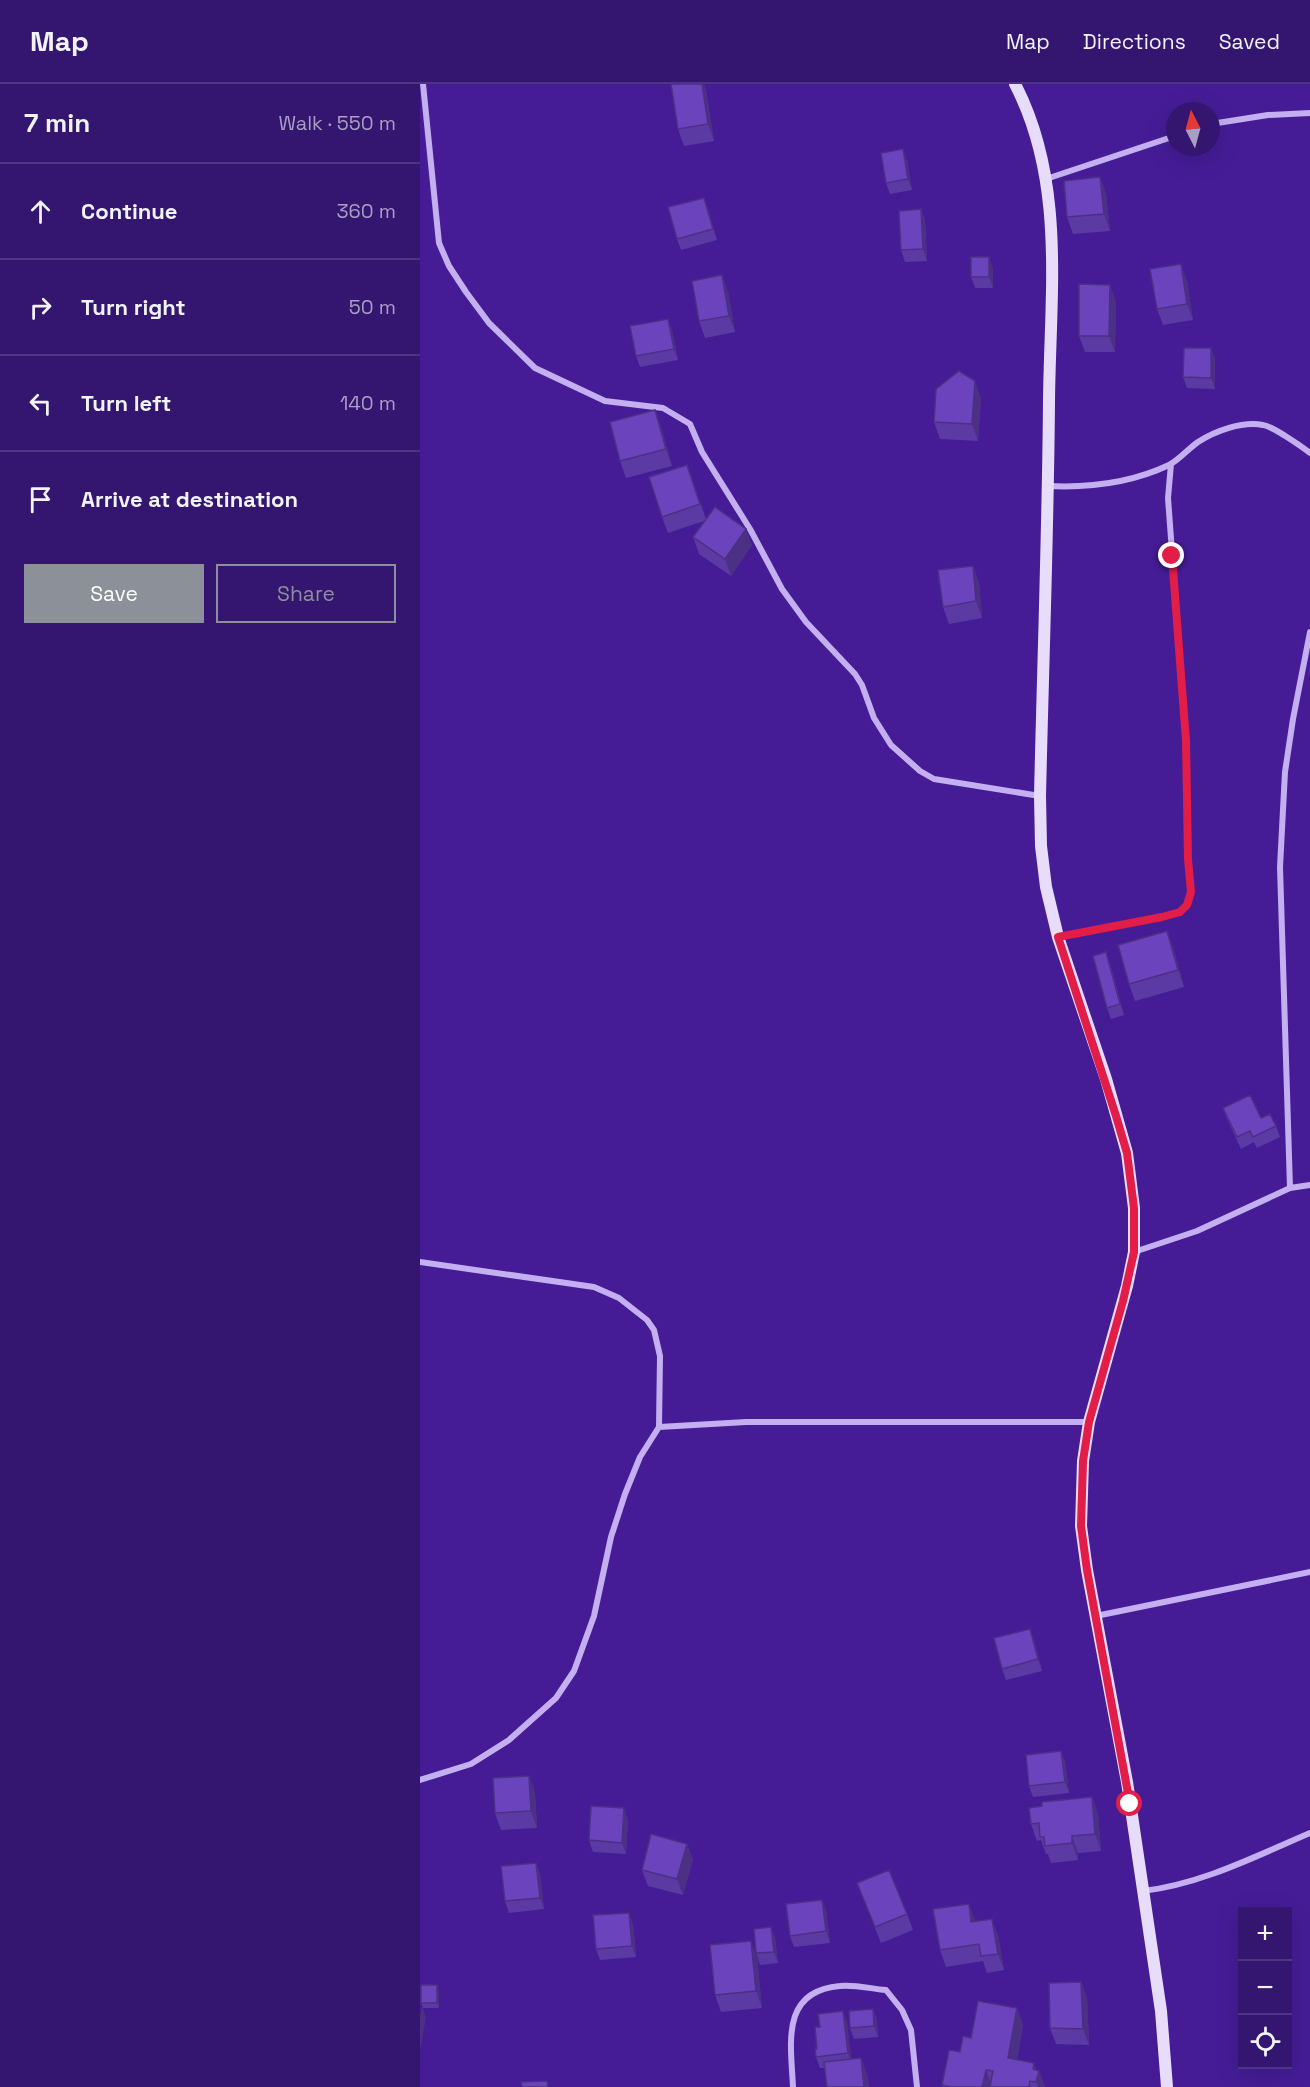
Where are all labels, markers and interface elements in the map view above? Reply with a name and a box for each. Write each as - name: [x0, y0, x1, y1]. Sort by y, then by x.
- text: Map: [30, 23, 89, 59]
- text: Map: [1006, 28, 1050, 55]
- text: Directions: [1083, 28, 1186, 55]
- text: Saved: [1219, 28, 1280, 55]
- north arrow: [1166, 102, 1220, 156]
- text: 7 min: [24, 106, 90, 140]
- text: Walk · 550 m: [278, 110, 396, 136]
- icon: ahead: [24, 195, 57, 228]
- text: Continue: [81, 197, 177, 225]
- text: 360 m: [337, 198, 396, 224]
- icon: right: [24, 291, 57, 324]
- text: Turn right: [81, 293, 186, 321]
- text: 50 m: [349, 294, 396, 320]
- icon: left: [24, 387, 57, 420]
- text: Turn left: [81, 389, 171, 417]
- text: 140 m: [340, 390, 396, 416]
- icon: arrive: [24, 483, 57, 516]
- text: Arrive at destination: [81, 485, 298, 513]
- route end: [1158, 542, 1184, 568]
- button: Save: [24, 564, 204, 623]
- button: Share: [216, 564, 396, 623]
- route start: [1116, 1790, 1142, 1816]
- map controls: [1238, 1907, 1292, 2069]
- button: +: [1238, 1907, 1292, 1961]
- button: −: [1238, 1961, 1292, 2015]
- button: locate: [1238, 2015, 1292, 2069]

